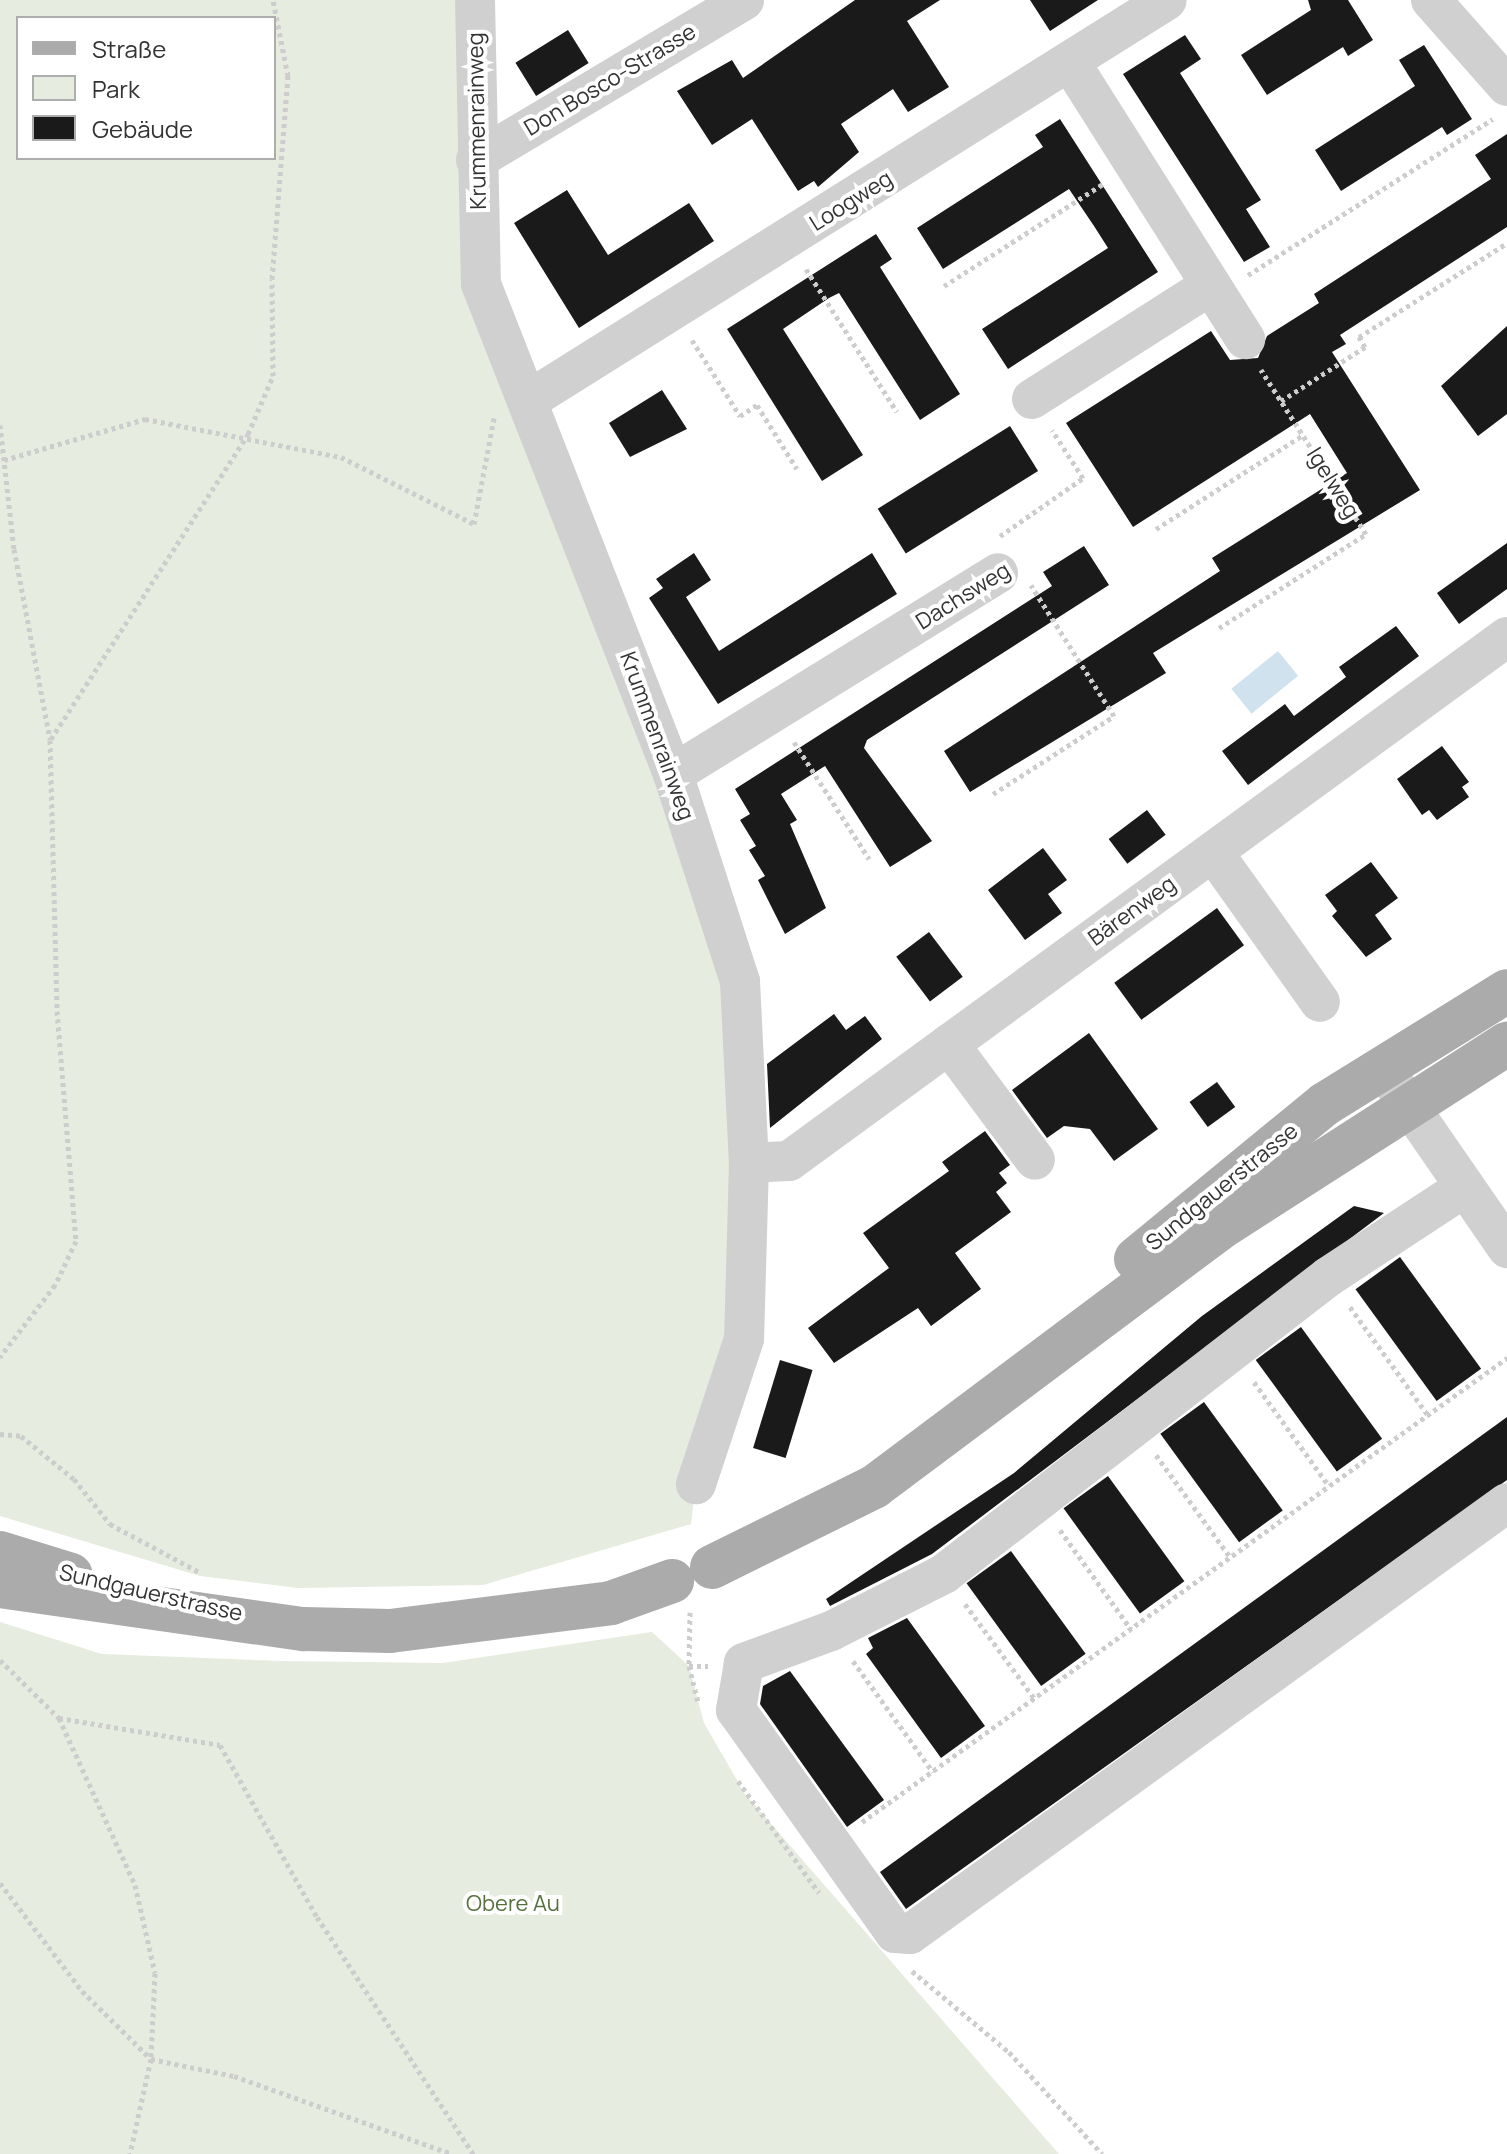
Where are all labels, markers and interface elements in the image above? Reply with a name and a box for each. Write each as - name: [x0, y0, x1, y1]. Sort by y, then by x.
- legend: [16, 16, 276, 160]
- street label: Don Bosco-Strasse: [519, 18, 701, 142]
- text: Straße: [92, 32, 166, 65]
- street label: Krummenrainweg: [462, 32, 492, 210]
- text: Park: [92, 72, 140, 105]
- text: Gebäude: [92, 112, 193, 145]
- street label: Loogweg: [805, 165, 897, 237]
- street label: Igelweg: [1301, 443, 1365, 523]
- street label: Dachsweg: [911, 557, 1015, 635]
- street label: Krummenrainweg: [614, 648, 700, 824]
- street label: Bärenweg: [1083, 871, 1181, 951]
- street label: Sundgauerstrasse: [1141, 1118, 1303, 1256]
- street label: Sundgauerstrasse: [57, 1559, 245, 1627]
- park label: Obere Au: [466, 1891, 560, 1917]

